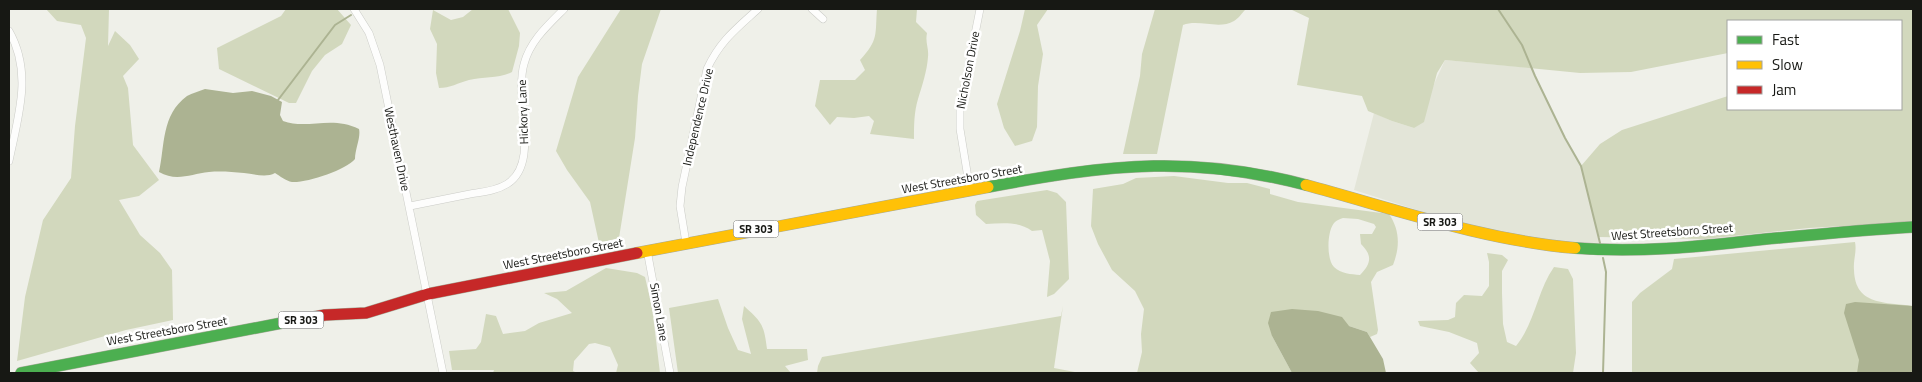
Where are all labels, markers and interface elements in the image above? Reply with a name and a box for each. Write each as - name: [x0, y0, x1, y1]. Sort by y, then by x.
- legend: [1727, 20, 1902, 110]
- text: Fast: [1772, 28, 1800, 51]
- street label: Nicholson Drive: [951, 29, 984, 110]
- text: Slow: [1772, 53, 1803, 76]
- street label: Independence Drive: [677, 66, 718, 168]
- text: Jam: [1772, 78, 1796, 101]
- street label: Hickory Lane: [512, 79, 533, 145]
- street label: Westhaven Drive: [379, 105, 416, 193]
- street label: West Streetsboro Street: [900, 158, 1024, 198]
- road number: SR 303: [1418, 213, 1462, 230]
- street label: West Streetsboro Street: [1610, 218, 1734, 245]
- road number: SR 303: [734, 220, 778, 238]
- street label: West Streetsboro Street: [501, 232, 625, 274]
- street label: Simon Lane: [645, 281, 674, 343]
- street label: West Streetsboro Street: [105, 310, 229, 350]
- road number: SR 303: [278, 312, 324, 328]

